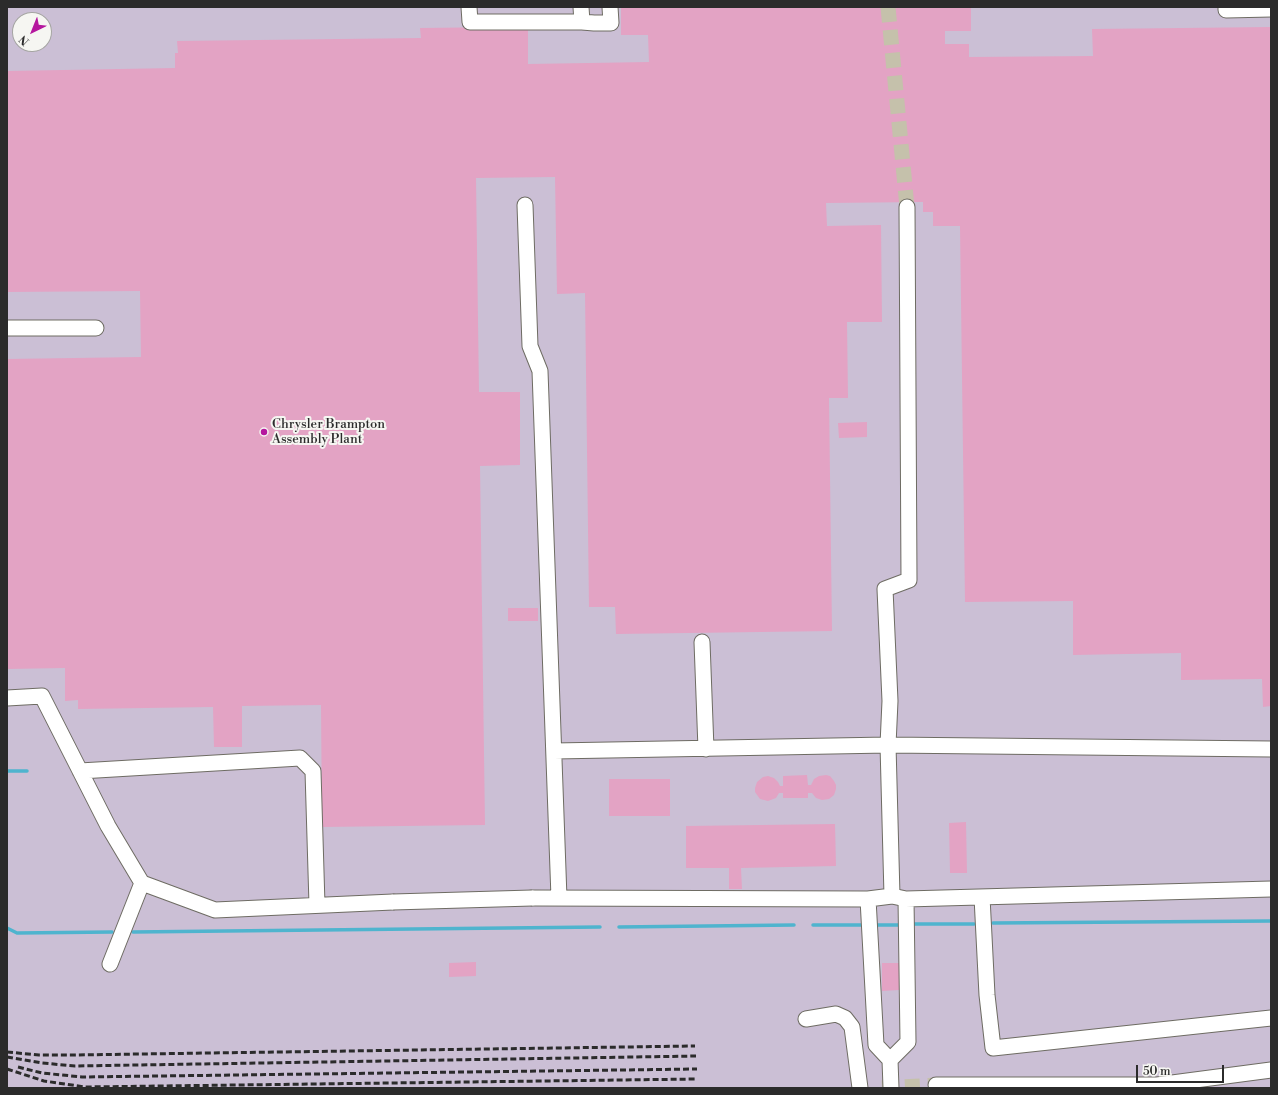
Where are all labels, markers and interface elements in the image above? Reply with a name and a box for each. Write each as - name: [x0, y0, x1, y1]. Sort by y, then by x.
- north arrow: [12, 12, 52, 52]
- text: N: [17, 32, 32, 48]
- place label: Chrysler Brampton Assembly Plant: [272, 417, 385, 448]
- marker: Chrysler Brampton Assembly Plant: [259, 427, 269, 437]
- scale bar: [1138, 1057, 1226, 1083]
- text: 50 m: [1143, 1064, 1171, 1079]

